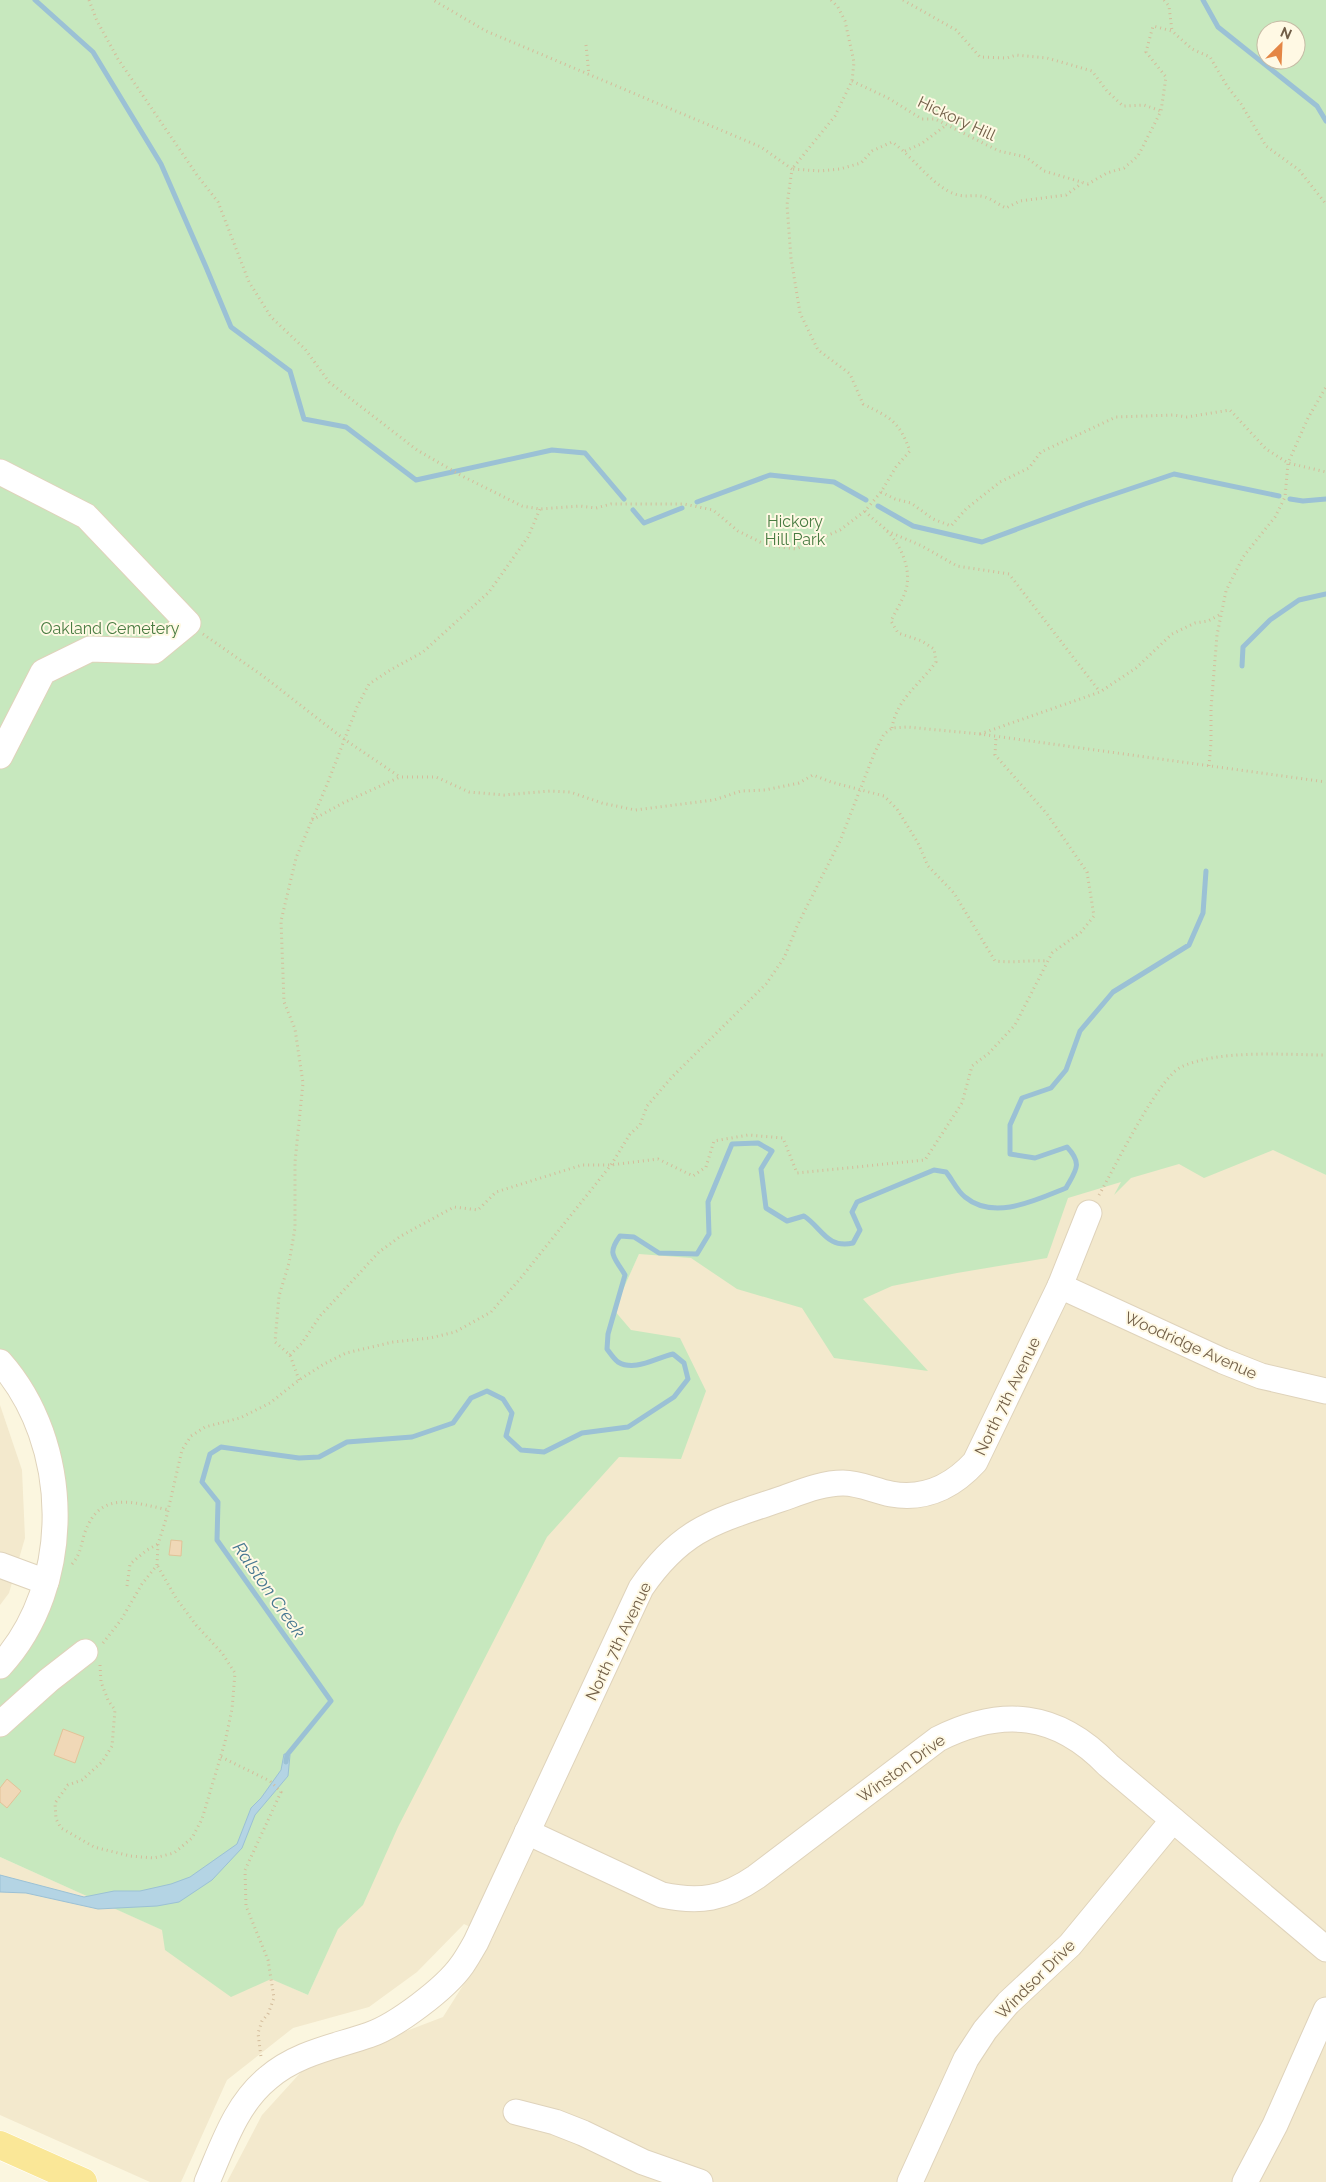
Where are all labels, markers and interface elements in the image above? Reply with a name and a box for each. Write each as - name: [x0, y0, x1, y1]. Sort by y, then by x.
- north arrow: [1256, 20, 1306, 70]
- text: N: [1278, 24, 1294, 43]
- street label: Hickory Hill: [915, 92, 999, 145]
- park label: Hickory Hill Park: [765, 512, 826, 549]
- park label: Oakland Cemetery: [41, 619, 180, 638]
- street label: Woodridge Avenue: [1122, 1308, 1260, 1383]
- street label: North 7th Avenue: [971, 1334, 1044, 1458]
- water label: Ralston Creek: [229, 1538, 310, 1642]
- street label: North 7th Avenue: [582, 1579, 655, 1703]
- street label: Winston Drive: [854, 1730, 949, 1807]
- street label: Windsor Drive: [992, 1936, 1079, 2023]

